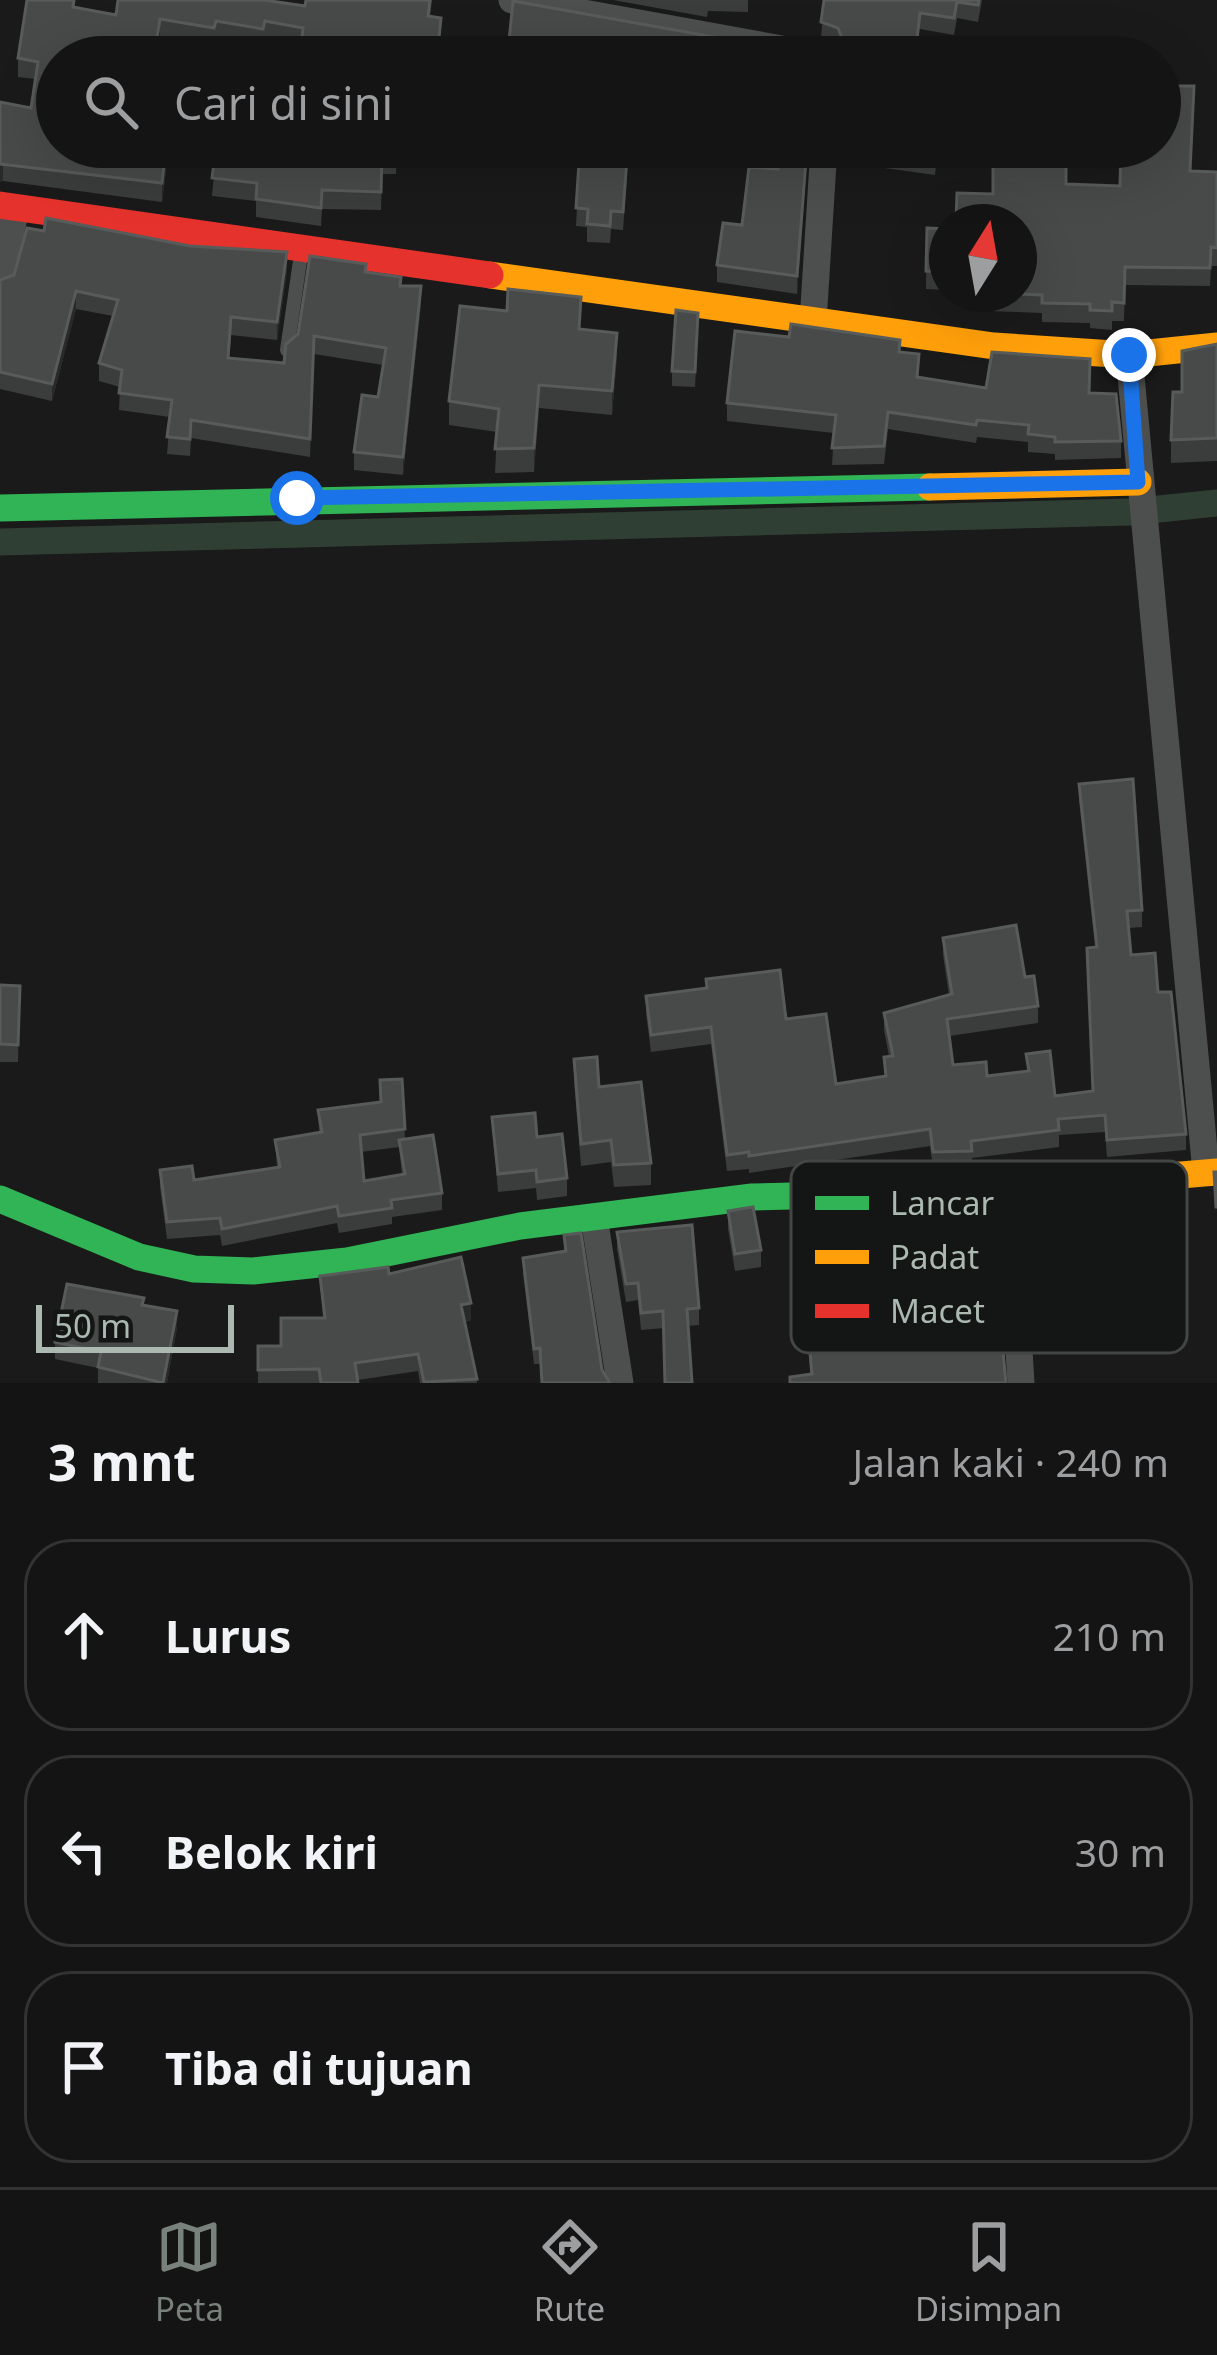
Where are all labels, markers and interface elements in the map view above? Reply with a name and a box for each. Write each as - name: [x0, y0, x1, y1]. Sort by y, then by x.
- search box: [36, 36, 1181, 168]
- icon: search: [78, 69, 144, 135]
- text: Cari di sini: [174, 72, 393, 133]
- north arrow: [929, 204, 1037, 312]
- route end: [1102, 328, 1156, 382]
- route start: [270, 471, 324, 525]
- legend: [791, 1161, 1187, 1353]
- text: Lancar: [890, 1180, 995, 1225]
- text: Padat: [890, 1234, 979, 1279]
- text: Macet: [890, 1288, 985, 1333]
- scale bar: [36, 1299, 234, 1352]
- text: 50 m: [54, 1303, 131, 1348]
- text: 3 mnt: [48, 1426, 195, 1496]
- text: Jalan kaki · 240 m: [852, 1435, 1169, 1488]
- icon: ahead: [51, 1602, 117, 1668]
- text: Lurus: [165, 1605, 291, 1666]
- text: 210 m: [1052, 1609, 1166, 1662]
- icon: left: [51, 1818, 117, 1884]
- text: Belok kiri: [165, 1821, 378, 1882]
- text: 30 m: [1075, 1825, 1166, 1878]
- icon: arrive: [51, 2034, 117, 2100]
- text: Tiba di tujuan: [165, 2037, 473, 2098]
- tab: Peta: [155, 2214, 224, 2331]
- tab: Rute: [534, 2214, 605, 2331]
- tab: Disimpan: [915, 2214, 1062, 2331]

